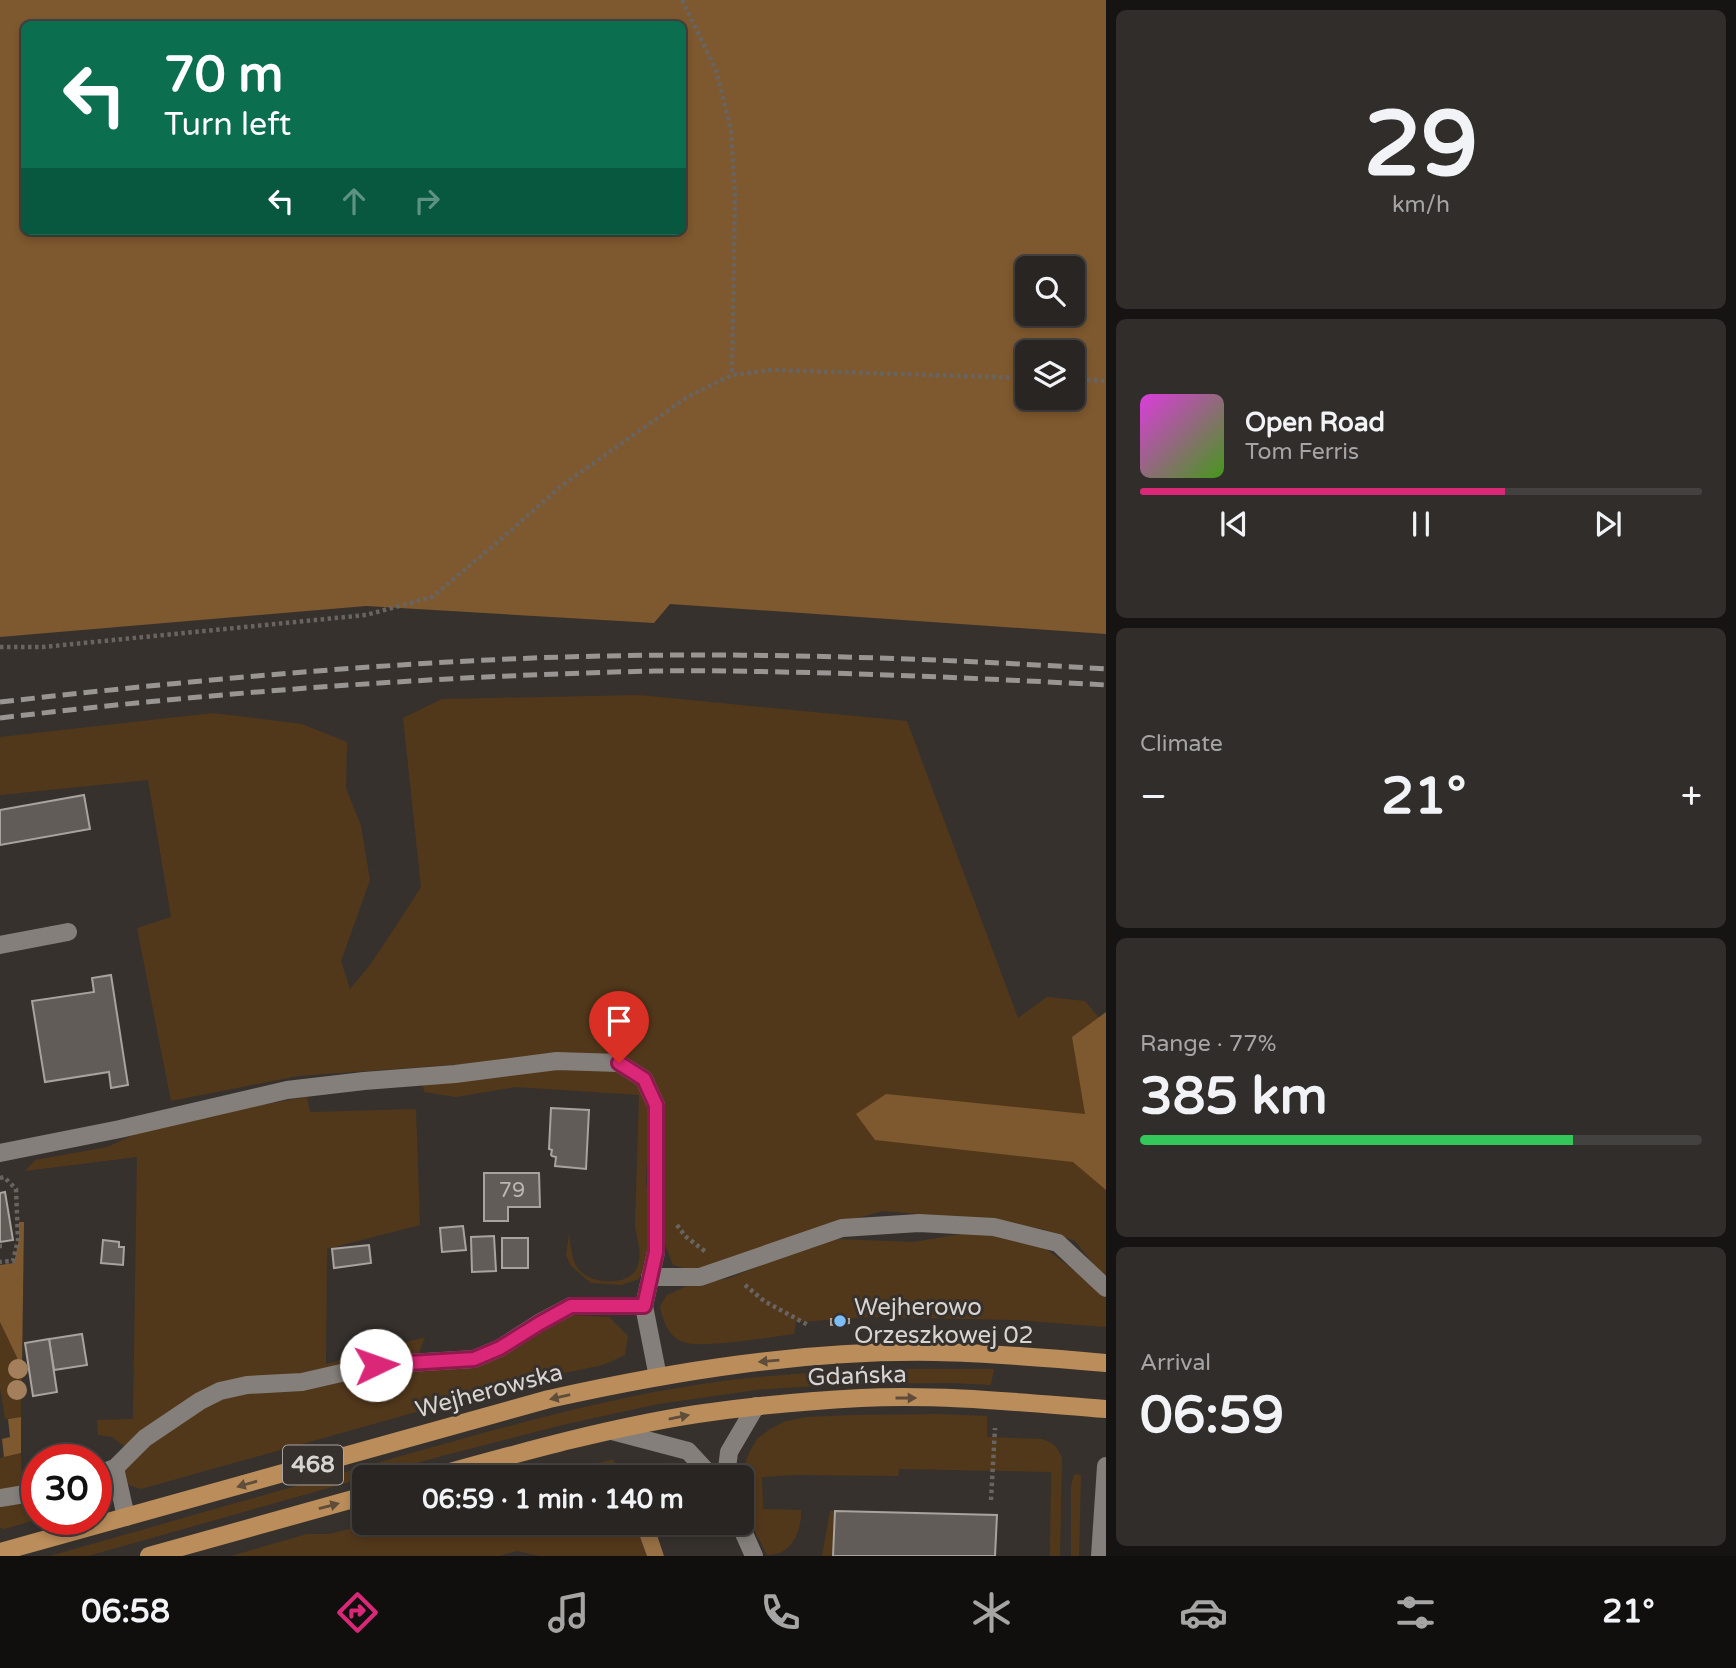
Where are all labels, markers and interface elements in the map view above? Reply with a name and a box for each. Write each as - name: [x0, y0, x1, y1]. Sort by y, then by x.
- text: 70 m: [164, 46, 283, 105]
- icon: left: [49, 49, 140, 140]
- text: 29: [1364, 90, 1478, 200]
- text: Turn left: [164, 106, 291, 144]
- icon: left: [262, 182, 300, 220]
- icon: ahead: [335, 182, 373, 220]
- icon: right: [408, 182, 446, 220]
- text: km/h: [1392, 191, 1450, 219]
- map controls: [1015, 256, 1085, 410]
- button: search: [1015, 256, 1085, 326]
- button: layers: [1015, 340, 1085, 410]
- text: Open Road: [1245, 407, 1385, 438]
- text: Tom Ferris: [1245, 438, 1359, 466]
- icon: previous: [1215, 505, 1253, 543]
- icon: pause: [1402, 505, 1440, 543]
- icon: next: [1589, 505, 1627, 543]
- text: Climate: [1140, 730, 1223, 758]
- text: 21°: [1381, 765, 1466, 828]
- text: −: [1140, 774, 1167, 820]
- text: +: [1681, 774, 1702, 820]
- pin: [589, 991, 649, 1063]
- icon: arrive: [600, 1002, 638, 1040]
- text: Range · 77%: [1140, 1030, 1276, 1058]
- text: 385 km: [1140, 1065, 1328, 1128]
- house number: 79: [499, 1178, 525, 1203]
- place label: Wejherowo Orzeszkowej 02: [854, 1293, 1034, 1350]
- marker: Wejherowo Orzeszkowej 02: [832, 1313, 848, 1329]
- position arrow: [339, 1328, 413, 1402]
- text: Arrival: [1140, 1349, 1211, 1377]
- one-way arrow: [758, 1356, 780, 1367]
- street label: Wejherowska: [412, 1357, 566, 1425]
- street label: Gdańska: [807, 1360, 907, 1392]
- text: 06:59: [1140, 1384, 1284, 1447]
- one-way arrow: [549, 1391, 571, 1402]
- one-way arrow: [895, 1392, 917, 1404]
- one-way arrow: [668, 1412, 690, 1423]
- speed limit sign: 30: [21, 1444, 112, 1535]
- road number: 468: [283, 1446, 343, 1484]
- one-way arrow: [236, 1479, 257, 1489]
- text: 06:59 · 1 min · 140 m: [422, 1484, 684, 1515]
- one-way arrow: [319, 1500, 340, 1510]
- icon: directions: [333, 1588, 382, 1637]
- icon: music: [544, 1588, 593, 1637]
- icon: phone: [756, 1588, 805, 1637]
- icon: climate: [967, 1588, 1016, 1637]
- icon: car: [1179, 1588, 1228, 1637]
- icon: filters: [1391, 1588, 1440, 1637]
- text: 06:58: [81, 1593, 170, 1631]
- text: 21°: [1602, 1593, 1655, 1631]

